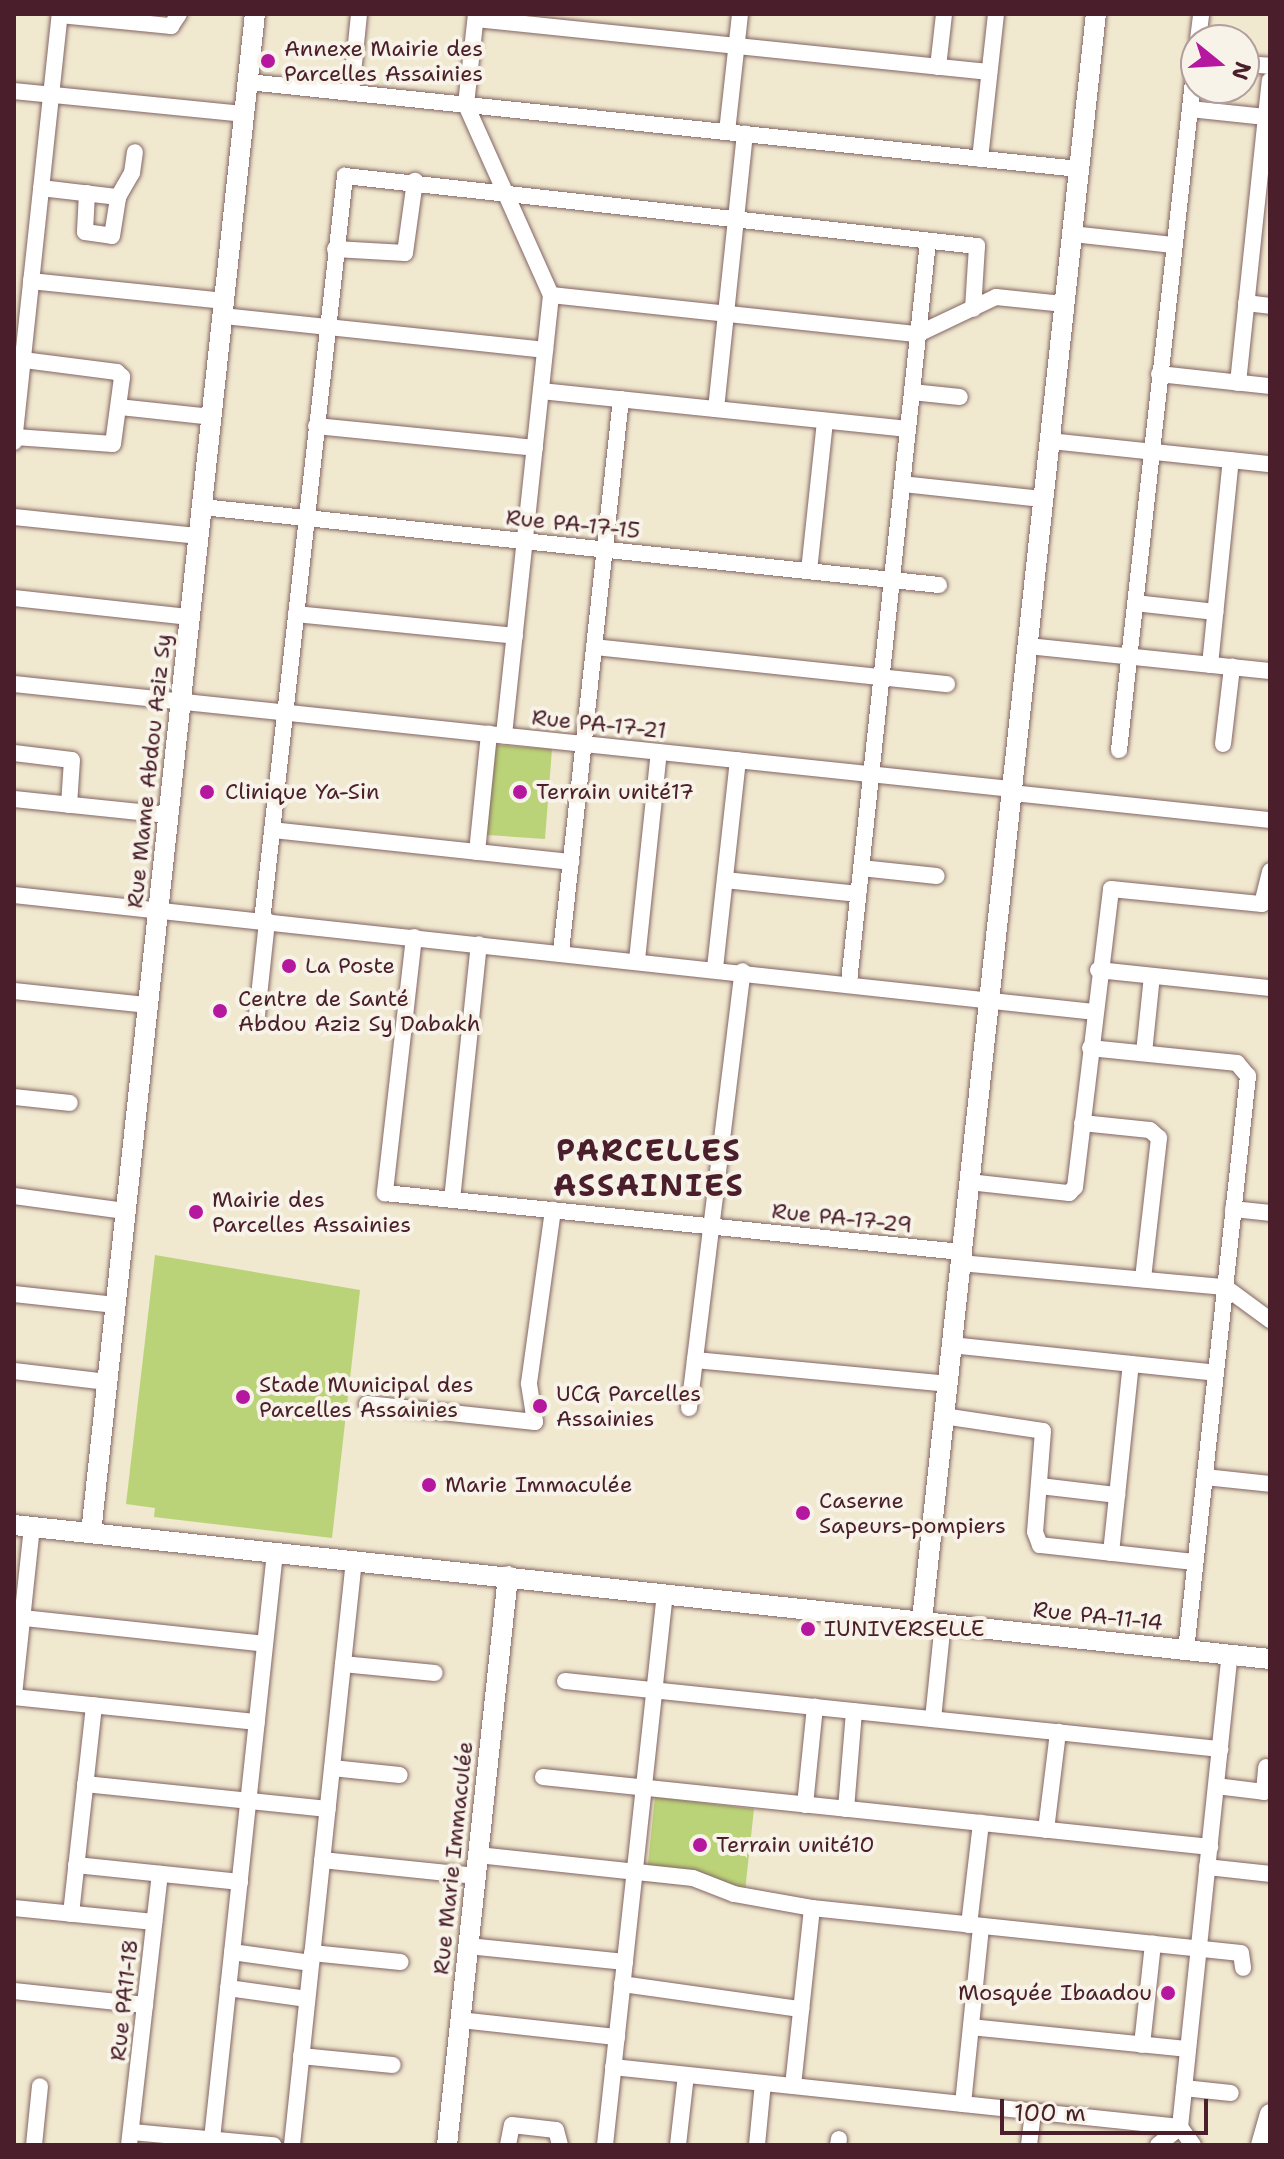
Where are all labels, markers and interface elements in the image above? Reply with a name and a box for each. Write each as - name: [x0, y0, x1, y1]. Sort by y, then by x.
- north arrow: [1180, 24, 1260, 104]
- place label: Annexe Mairie des Parcelles Assainies: [284, 35, 483, 86]
- marker: Annexe Mairie des Parcelles Assainies: [259, 52, 277, 70]
- text: N: [1225, 58, 1258, 84]
- street label: Rue PA-17-15: [505, 504, 641, 544]
- street label: Rue Mame Abdou Aziz Sy: [121, 633, 177, 909]
- street label: Rue PA-17-21: [530, 704, 668, 744]
- place label: Clinique Ya-Sin: [225, 779, 379, 805]
- place label: Terrain unité17: [536, 779, 694, 805]
- marker: Clinique Ya-Sin: [196, 781, 218, 803]
- marker: Terrain unité17: [511, 783, 529, 801]
- place label: La Poste: [305, 953, 395, 979]
- marker: La Poste: [280, 957, 298, 975]
- place label: Centre de Santé Abdou Aziz Sy Dabakh: [238, 985, 481, 1036]
- marker: Centre de Santé Abdou Aziz Sy Dabakh: [209, 1000, 231, 1022]
- district label: PARCELLES ASSAINIES: [553, 1133, 745, 1204]
- place label: Mairie des Parcelles Assainies: [212, 1186, 411, 1238]
- street label: Rue PA-17-29: [770, 1197, 914, 1239]
- marker: Mairie des Parcelles Assainies: [187, 1203, 205, 1221]
- place label: Stade Municipal des Parcelles Assainies: [259, 1371, 474, 1422]
- place label: UCG Parcelles Assainies: [556, 1380, 701, 1432]
- marker: Stade Municipal des Parcelles Assainies: [234, 1388, 252, 1406]
- marker: UCG Parcelles Assainies: [531, 1397, 549, 1415]
- place label: Marie Immaculée: [445, 1472, 632, 1498]
- marker: Marie Immaculée: [420, 1476, 438, 1494]
- place label: Caserne Sapeurs-pompiers: [819, 1487, 1006, 1538]
- marker: Caserne Sapeurs-pompiers: [794, 1504, 812, 1522]
- street label: Rue PA-11-14: [1032, 1596, 1164, 1636]
- place label: IUNIVERSELLE: [824, 1616, 984, 1642]
- marker: IUNIVERSELLE: [799, 1620, 817, 1638]
- street label: Rue Marie Immaculée: [428, 1740, 478, 1976]
- place label: Terrain unité10: [716, 1832, 875, 1858]
- marker: Terrain unité10: [691, 1836, 709, 1854]
- street label: Rue PA11-18: [104, 1938, 144, 2062]
- place label: Mosquée Ibaadou: [958, 1980, 1152, 2006]
- marker: Mosquée Ibaadou: [1159, 1984, 1177, 2002]
- scale bar: [1004, 2083, 1212, 2133]
- text: 100 m: [1014, 2097, 1086, 2129]

